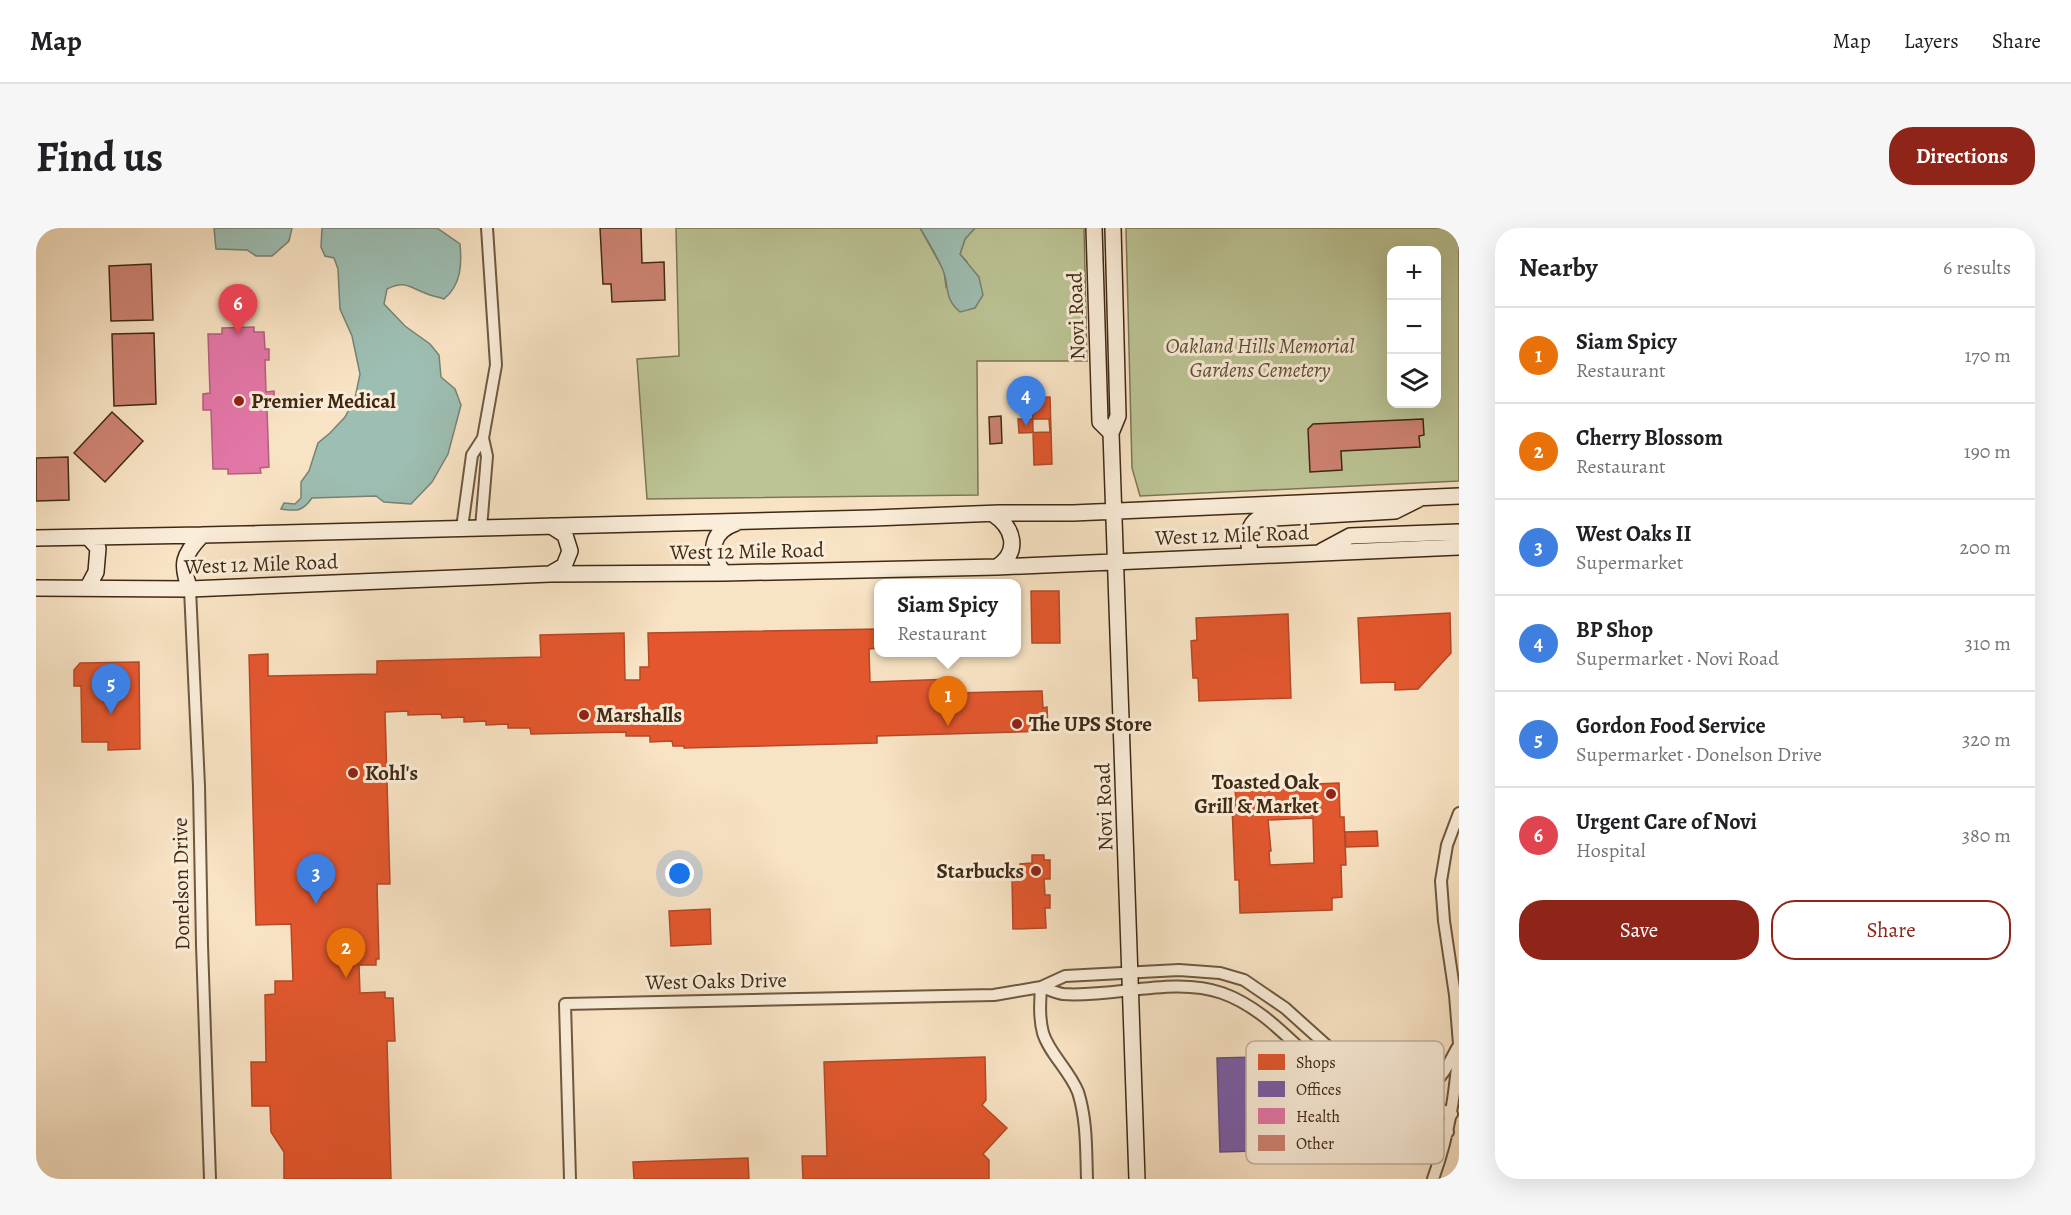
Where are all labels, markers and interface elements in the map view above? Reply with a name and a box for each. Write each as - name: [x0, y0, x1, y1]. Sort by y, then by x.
- text: Map: [30, 22, 82, 60]
- text: Map: [1832, 27, 1871, 55]
- text: Layers: [1904, 27, 1959, 55]
- text: Share: [1992, 27, 2041, 55]
- button: Directions: [1889, 127, 2035, 185]
- text: Find us: [36, 128, 163, 185]
- map controls: [1387, 246, 1441, 408]
- button: +: [1387, 246, 1441, 300]
- text: Nearby: [1519, 250, 1598, 285]
- text: 6 results: [1943, 254, 2011, 281]
- street label: Novi Road: [1060, 271, 1092, 360]
- pin: 6: [218, 285, 258, 334]
- button: −: [1387, 300, 1441, 354]
- text: Siam Spicy: [1576, 327, 1677, 357]
- park label: Oakland Hills Memorial Gardens Cemetery: [1165, 332, 1355, 384]
- text: 1: [1535, 342, 1542, 369]
- text: 170 m: [1965, 342, 2011, 369]
- button: layers: [1387, 354, 1441, 408]
- text: Restaurant: [1576, 357, 1666, 384]
- pin: 4: [1006, 376, 1046, 426]
- place label: Premier Medical: [251, 387, 396, 415]
- marker: Premier Medical: [232, 394, 246, 408]
- text: Cherry Blossom: [1576, 423, 1723, 453]
- text: 2: [1534, 438, 1543, 465]
- text: 190 m: [1964, 438, 2011, 465]
- text: Restaurant: [1576, 453, 1666, 480]
- street label: West 12 Mile Road: [1153, 518, 1310, 552]
- text: West Oaks II: [1576, 519, 1692, 549]
- text: 3: [1534, 534, 1543, 561]
- text: 200 m: [1960, 534, 2011, 561]
- street label: West 12 Mile Road: [669, 536, 825, 566]
- street label: West 12 Mile Road: [182, 547, 339, 581]
- text: Supermarket: [1576, 549, 1683, 576]
- popup: [874, 579, 1021, 657]
- text: Siam Spicy: [897, 590, 998, 620]
- text: BP Shop: [1576, 615, 1653, 645]
- text: Restaurant: [897, 620, 987, 647]
- text: 4: [1534, 630, 1543, 657]
- text: 310 m: [1965, 630, 2011, 657]
- text: Supermarket · Novi Road: [1576, 645, 1779, 672]
- pin: 5: [92, 664, 130, 714]
- pin: 1: [928, 676, 968, 726]
- place label: Marshalls: [596, 701, 682, 729]
- marker: Marshalls: [577, 708, 591, 722]
- place label: The UPS Store: [1029, 710, 1152, 738]
- text: Gordon Food Service: [1576, 711, 1766, 741]
- marker: The UPS Store: [1010, 717, 1024, 731]
- text: 5: [1534, 726, 1543, 753]
- text: 320 m: [1962, 726, 2011, 753]
- text: Supermarket · Donelson Drive: [1576, 741, 1822, 768]
- place label: Kohl's: [365, 759, 418, 787]
- street label: Novi Road: [1088, 762, 1120, 851]
- marker: Kohl's: [346, 766, 360, 780]
- place label: Toasted Oak Grill & Market: [1194, 768, 1319, 820]
- marker: Toasted Oak Grill & Market: [1324, 787, 1338, 801]
- text: Urgent Care of Novi: [1576, 807, 1757, 837]
- street label: Donelson Drive: [166, 817, 196, 951]
- text: 6: [1534, 822, 1543, 849]
- text: 380 m: [1962, 822, 2011, 849]
- text: Hospital: [1576, 837, 1646, 864]
- pin: 3: [296, 854, 336, 904]
- place label: Starbucks: [937, 857, 1024, 885]
- your location: [665, 859, 694, 888]
- marker: Starbucks: [1029, 864, 1043, 878]
- button: Save: [1519, 900, 1759, 960]
- button: Share: [1771, 900, 2011, 960]
- pin: 2: [326, 928, 366, 978]
- street label: West Oaks Drive: [644, 966, 787, 996]
- legend: [1246, 1041, 1444, 1164]
- text: Shops: [1296, 1052, 1336, 1074]
- text: Offices: [1296, 1079, 1341, 1101]
- text: Health: [1296, 1106, 1341, 1128]
- text: Other: [1296, 1133, 1334, 1155]

